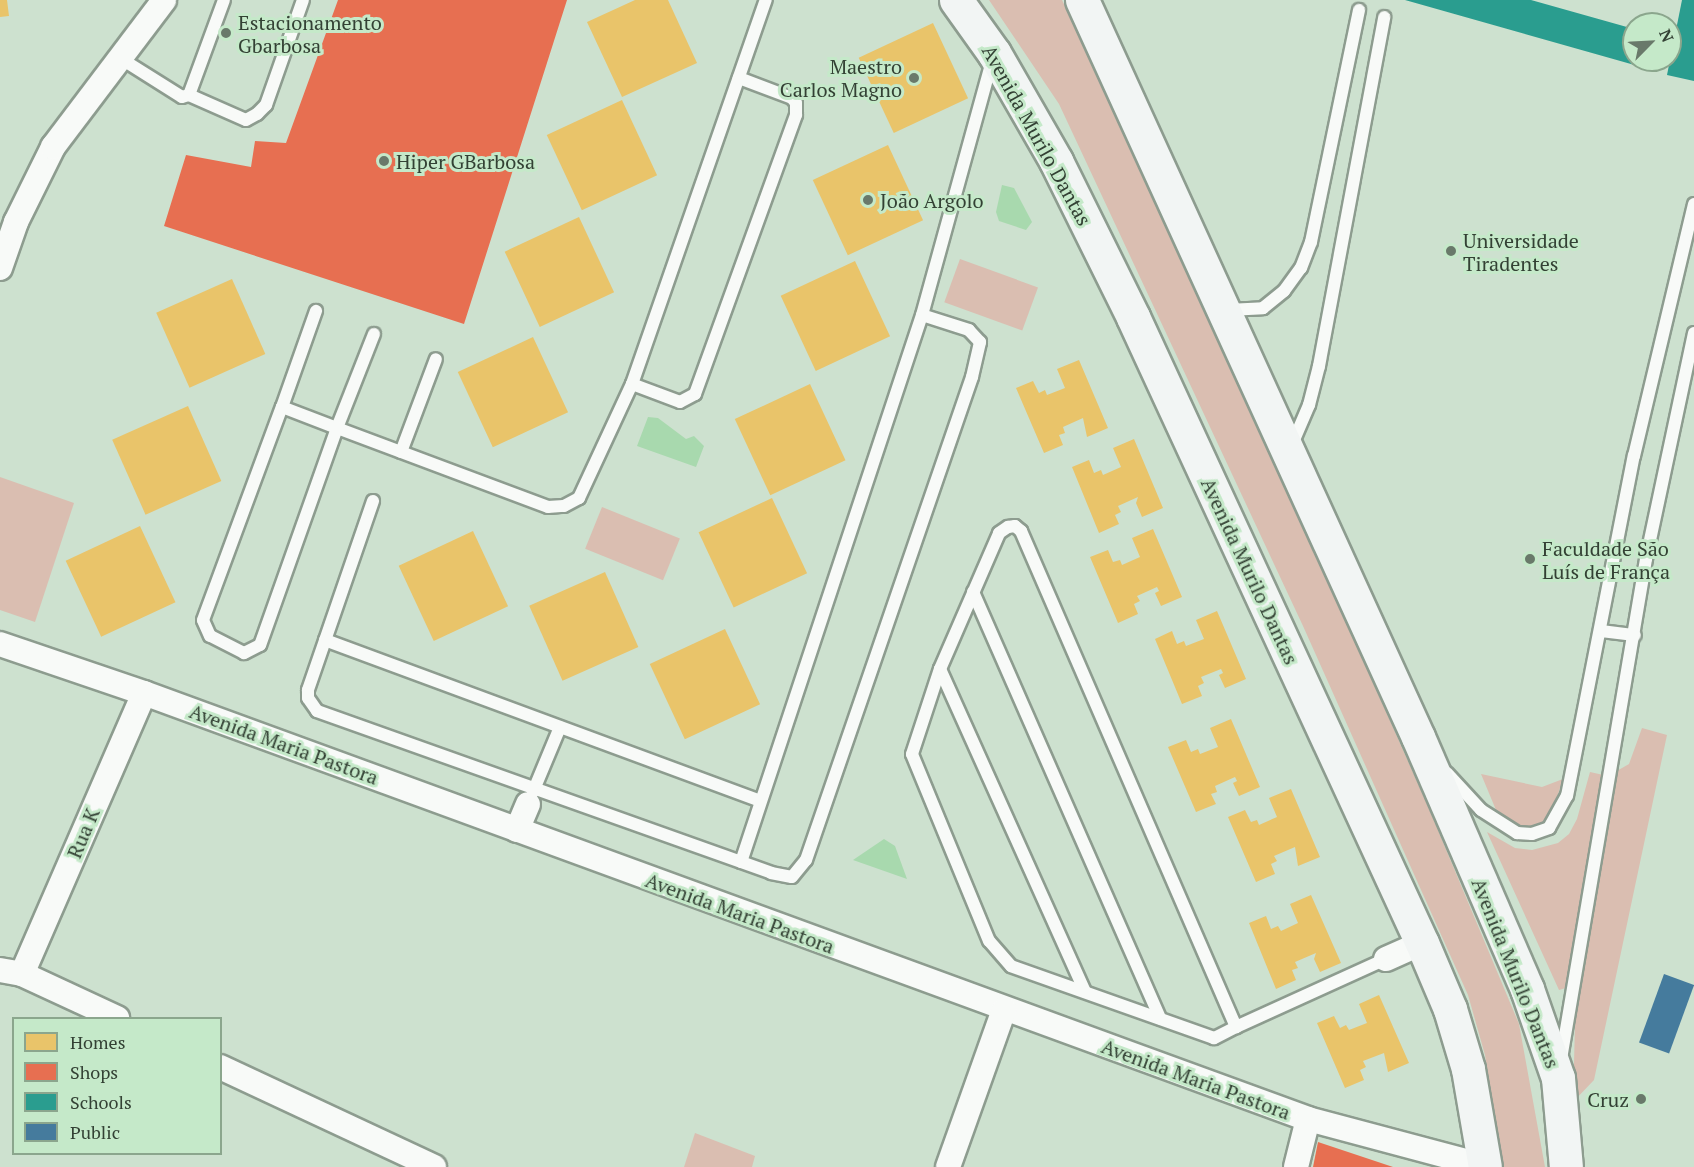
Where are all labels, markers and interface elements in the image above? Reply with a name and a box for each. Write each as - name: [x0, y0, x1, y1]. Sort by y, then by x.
- place label: Estacionamento Gbarbosa: [238, 10, 382, 57]
- north arrow: [1622, 12, 1682, 72]
- text: N: [1654, 25, 1679, 46]
- marker: Estacionamento Gbarbosa: [219, 26, 233, 40]
- street label: Avenida Murilo Dantas: [977, 40, 1097, 230]
- place label: Maestro Carlos Magno: [780, 54, 902, 101]
- marker: Maestro Carlos Magno: [907, 71, 921, 85]
- place label: Hiper GBarbosa: [396, 149, 535, 173]
- marker: Hiper GBarbosa: [377, 154, 391, 168]
- place label: João Argolo: [880, 188, 984, 212]
- marker: João Argolo: [861, 193, 875, 207]
- place label: Universidade Tiradentes: [1463, 228, 1579, 275]
- marker: Universidade Tiradentes: [1444, 244, 1458, 258]
- street label: Avenida Murilo Dantas: [1196, 474, 1304, 668]
- place label: Faculdade São Luís de França: [1542, 536, 1670, 583]
- marker: Faculdade São Luís de França: [1523, 552, 1537, 566]
- street label: Avenida Maria Pastora: [186, 699, 382, 789]
- street label: Rua K: [62, 804, 104, 862]
- street label: Avenida Maria Pastora: [642, 868, 838, 958]
- street label: Avenida Murilo Dantas: [1467, 874, 1565, 1072]
- legend: [12, 1017, 222, 1155]
- text: Homes: [70, 1030, 125, 1054]
- street label: Avenida Maria Pastora: [1098, 1034, 1294, 1124]
- text: Shops: [70, 1060, 118, 1084]
- place label: Cruz: [1587, 1087, 1629, 1111]
- text: Schools: [70, 1090, 132, 1114]
- marker: Cruz: [1634, 1092, 1648, 1106]
- text: Public: [70, 1120, 120, 1144]

